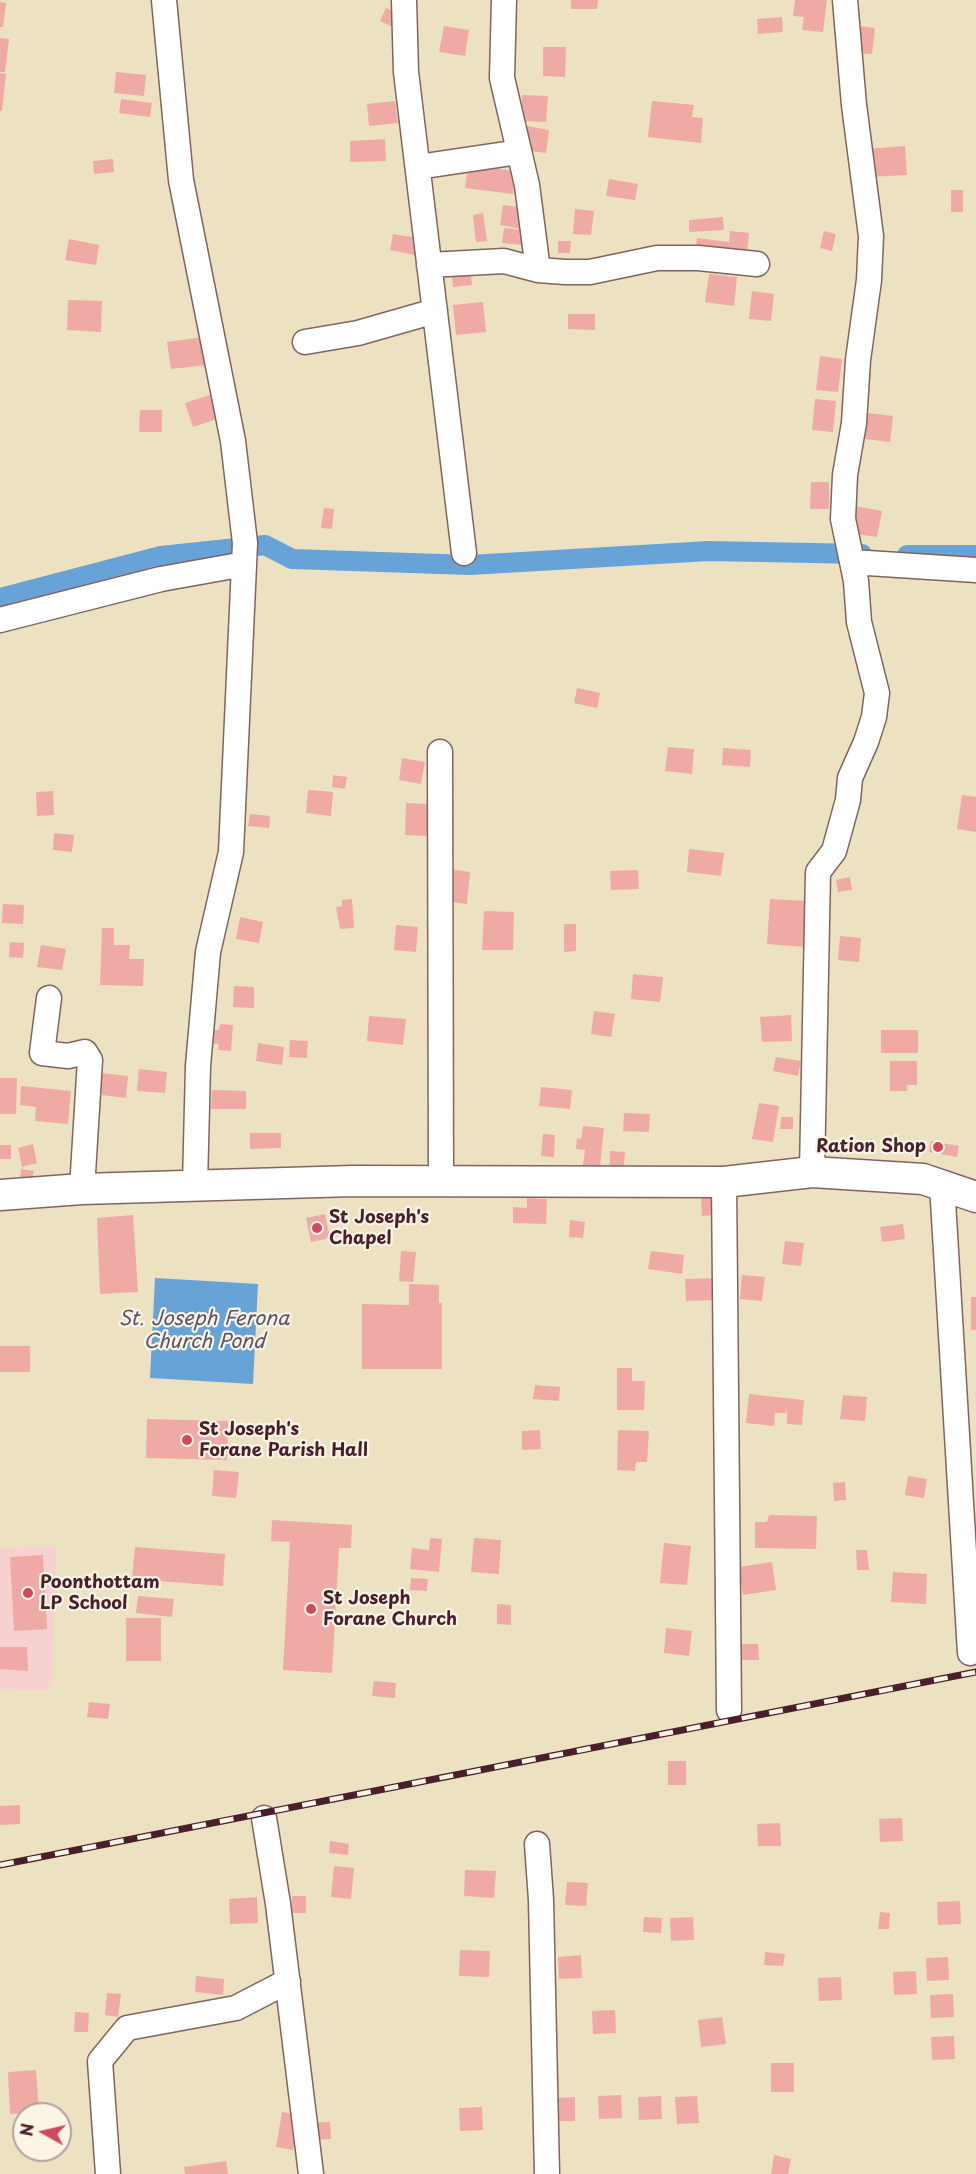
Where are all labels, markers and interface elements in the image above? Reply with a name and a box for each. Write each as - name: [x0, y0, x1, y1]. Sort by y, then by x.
- place label: Ration Shop: [816, 1136, 926, 1158]
- marker: Ration Shop: [931, 1140, 945, 1154]
- place label: St Joseph's Chapel: [329, 1207, 429, 1250]
- marker: St Joseph's Chapel: [310, 1221, 324, 1235]
- water label: St. Joseph Ferona Church Pond: [119, 1307, 289, 1354]
- place label: St Joseph's Forane Parish Hall: [199, 1419, 368, 1462]
- marker: St Joseph's Forane Parish Hall: [180, 1433, 194, 1447]
- place label: Poonthottam LP School: [40, 1572, 160, 1614]
- marker: Poonthottam LP School: [21, 1586, 35, 1600]
- place label: St Joseph Forane Church: [323, 1588, 457, 1630]
- marker: St Joseph Forane Church: [304, 1602, 318, 1616]
- north arrow: [12, 2102, 72, 2162]
- text: N: [13, 2122, 39, 2138]

